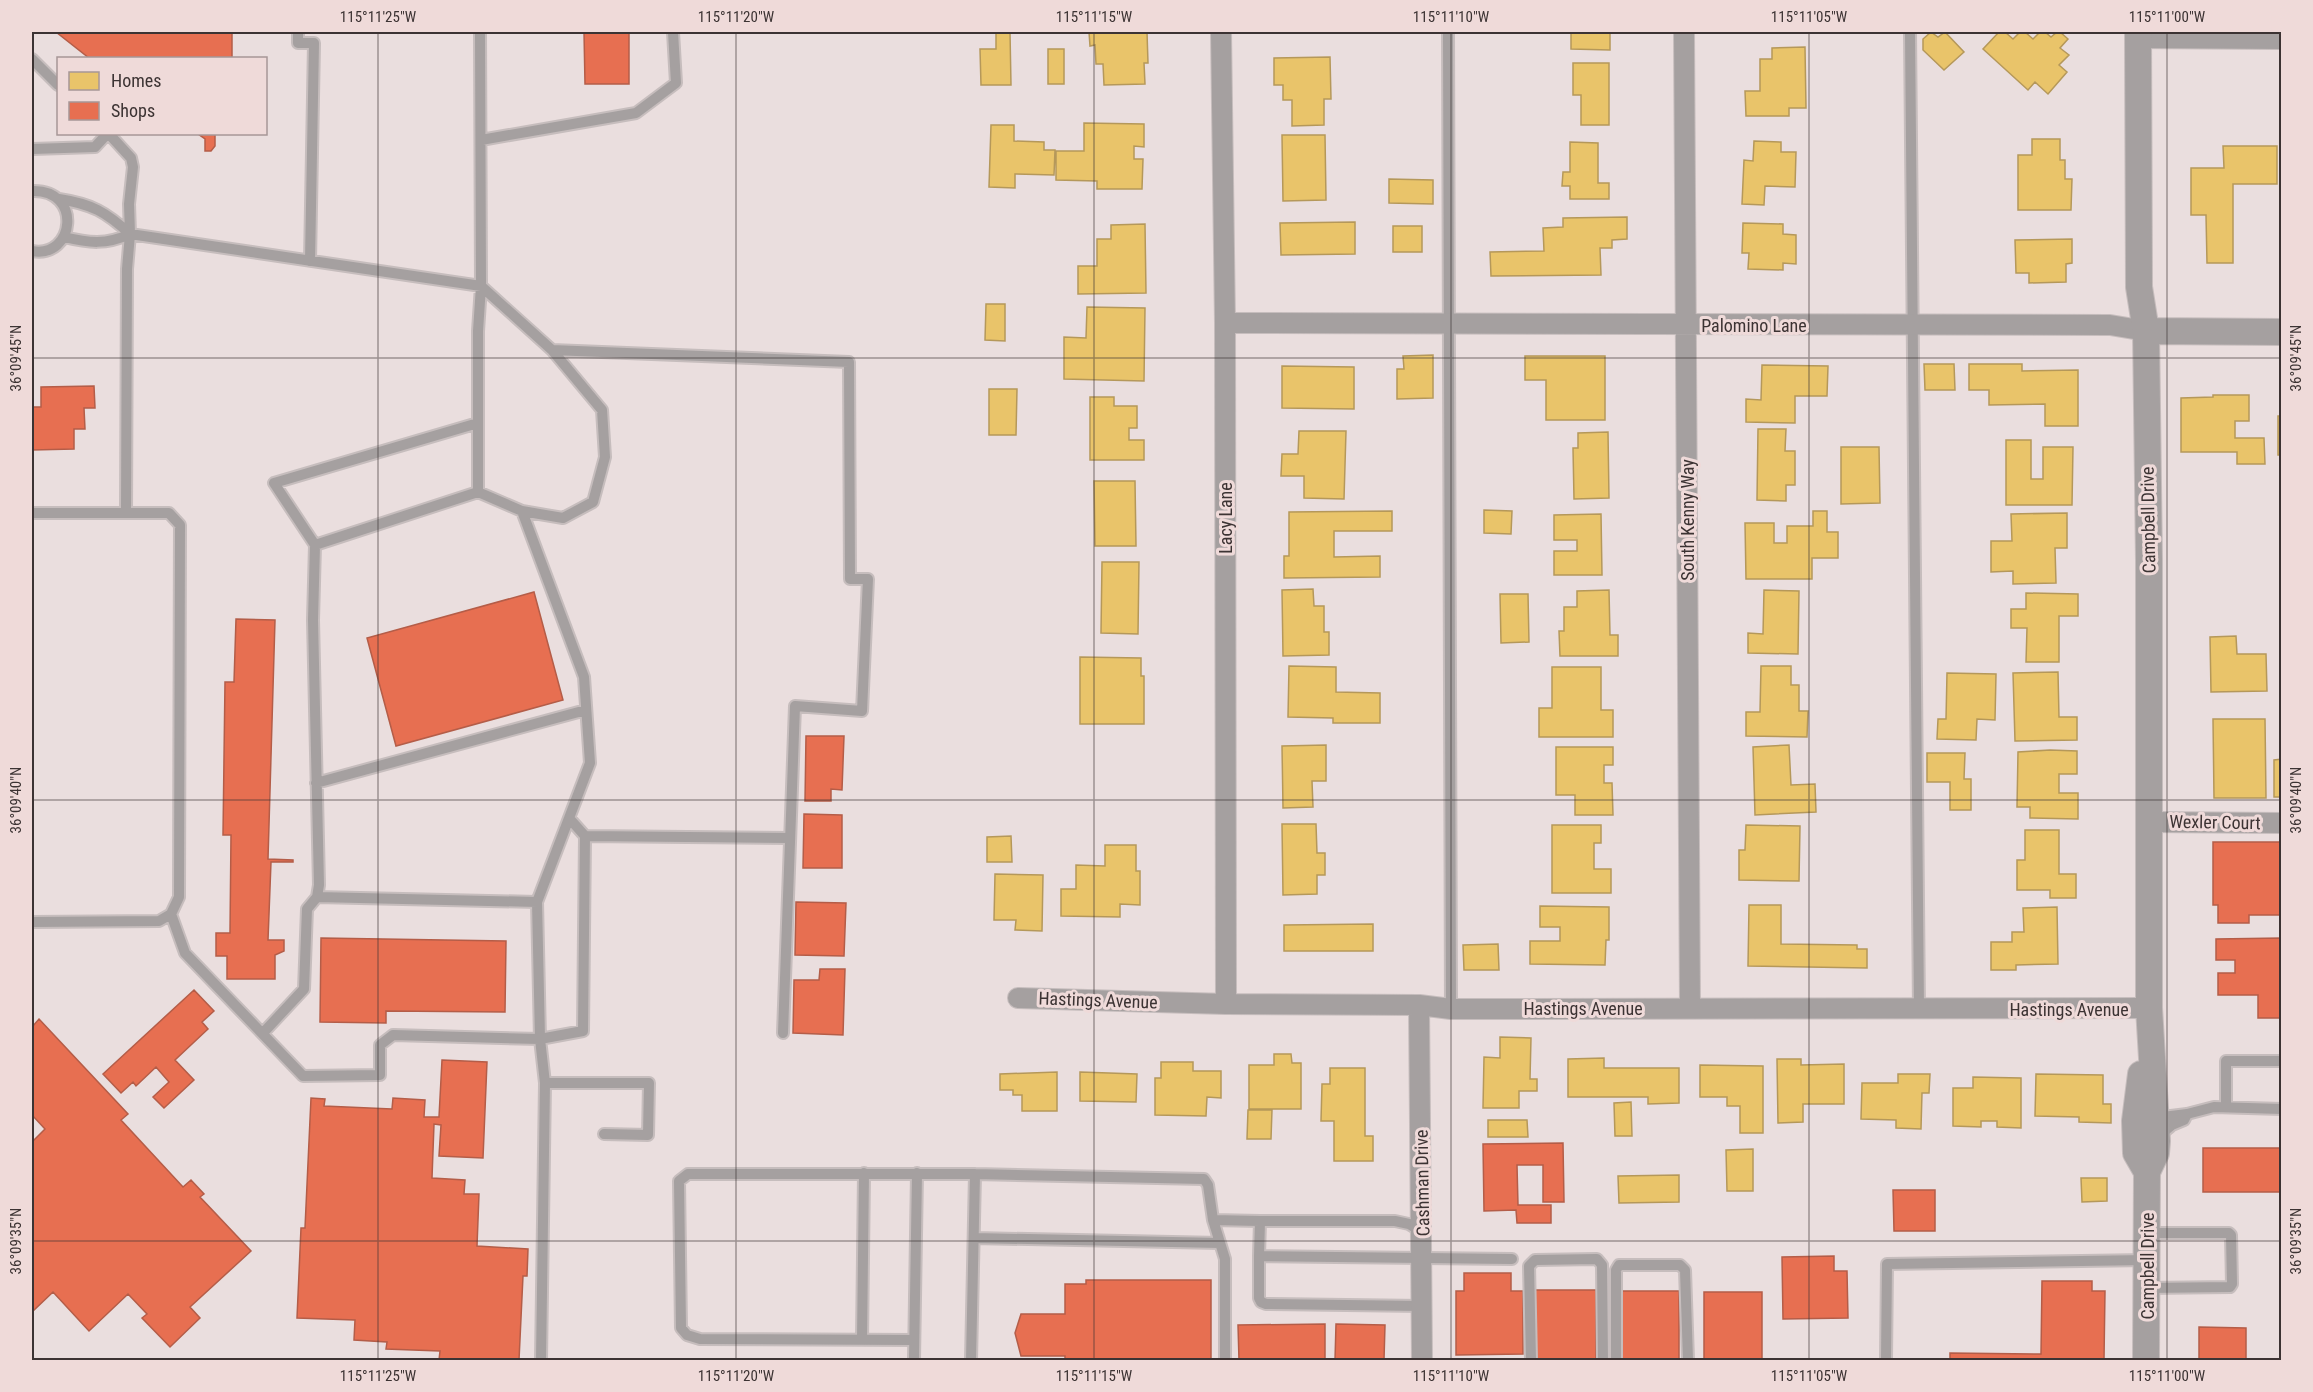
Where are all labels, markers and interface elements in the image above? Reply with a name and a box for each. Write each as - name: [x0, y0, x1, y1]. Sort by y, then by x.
- text: 115°11'25"W: [340, 8, 417, 26]
- text: 115°11'20"W: [698, 8, 775, 26]
- text: 115°11'15"W: [1056, 8, 1133, 26]
- text: 115°11'10"W: [1413, 8, 1490, 26]
- text: 115°11'05"W: [1771, 8, 1848, 26]
- text: 115°11'00"W: [2129, 8, 2206, 26]
- legend: [57, 57, 267, 135]
- text: Homes: [111, 70, 161, 91]
- text: Shops: [111, 100, 155, 121]
- street label: Palomino Lane: [1701, 315, 1807, 336]
- text: 36°09'45"N: [7, 325, 25, 391]
- text: 36°09'45"N: [2287, 325, 2305, 391]
- street label: South Kenny Way: [1677, 459, 1698, 581]
- street label: Campbell Drive: [2137, 466, 2159, 574]
- street label: Lacy Lane: [1215, 482, 1236, 554]
- text: 36°09'40"N: [7, 767, 25, 833]
- text: 36°09'40"N: [2287, 767, 2305, 833]
- street label: Wexler Court: [2169, 811, 2261, 833]
- street label: Hastings Avenue: [1038, 987, 1158, 1013]
- street label: Hastings Avenue: [1523, 998, 1643, 1019]
- street label: Hastings Avenue: [2009, 999, 2129, 1020]
- street label: Cashman Drive: [1411, 1129, 1433, 1237]
- text: 36°09'35"N: [7, 1208, 25, 1274]
- text: 36°09'35"N: [2287, 1208, 2305, 1274]
- street label: Campbell Drive: [2137, 1213, 2158, 1319]
- text: 115°11'25"W: [340, 1367, 417, 1385]
- text: 115°11'20"W: [698, 1367, 775, 1385]
- text: 115°11'15"W: [1056, 1367, 1133, 1385]
- text: 115°11'10"W: [1413, 1367, 1490, 1385]
- text: 115°11'05"W: [1771, 1367, 1848, 1385]
- text: 115°11'00"W: [2129, 1367, 2206, 1385]

